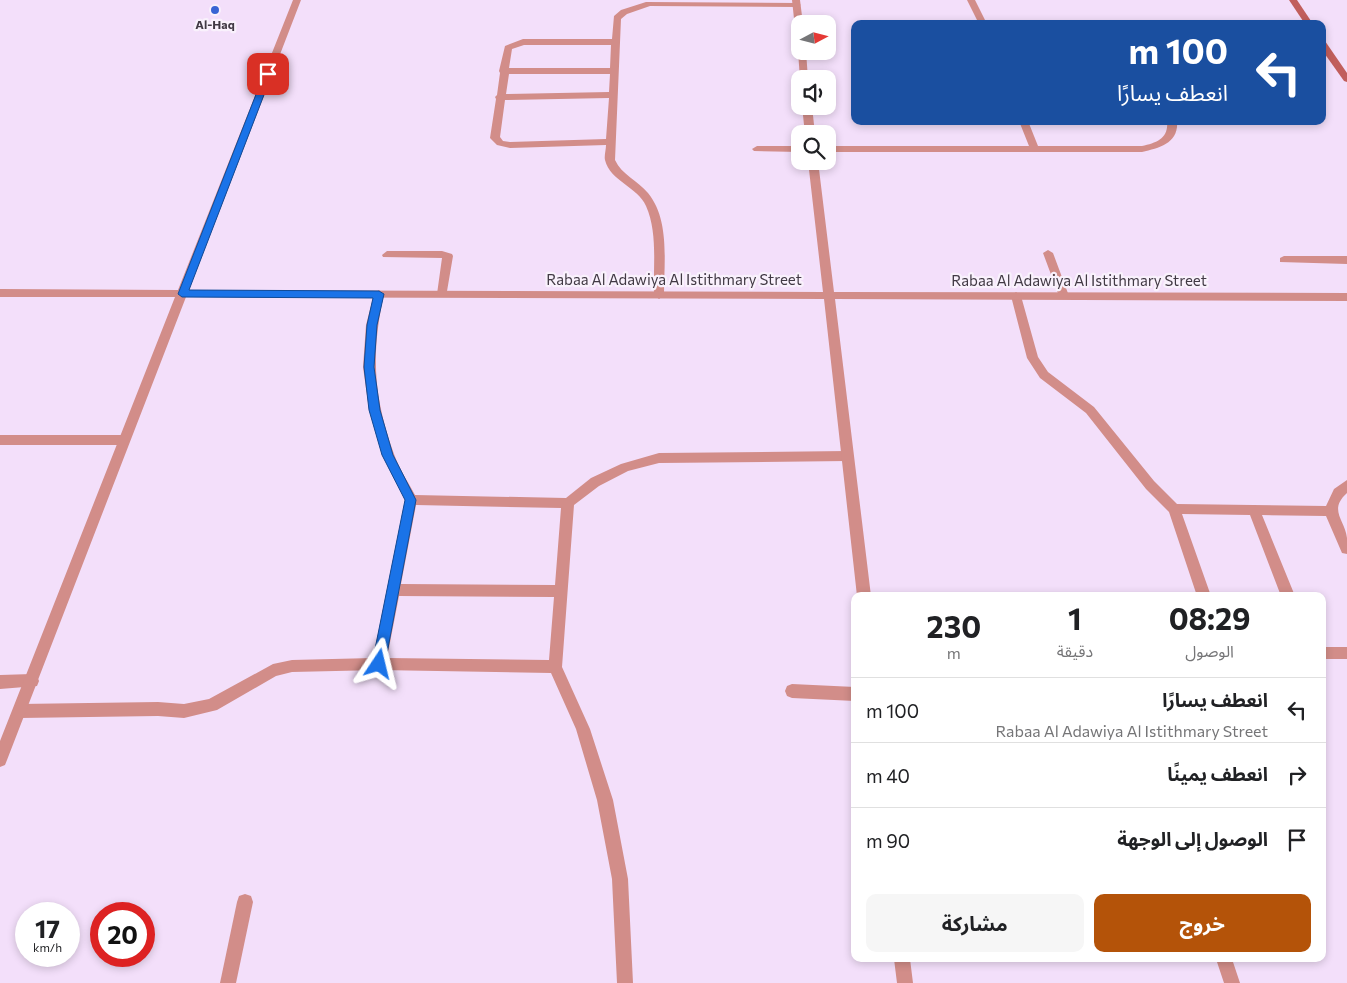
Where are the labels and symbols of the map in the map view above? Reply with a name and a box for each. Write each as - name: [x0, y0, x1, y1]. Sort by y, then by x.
- marker: Al-Haq: [209, 4, 221, 16]
- north arrow: [791, 15, 836, 60]
- place label: Al-Haq: [195, 17, 235, 31]
- pin: [247, 53, 289, 95]
- street label: Rabaa Al Adawiya Al Istithmary Street: [546, 270, 802, 288]
- street label: Rabaa Al Adawiya Al Istithmary Street: [951, 271, 1207, 289]
- position arrow: [352, 637, 404, 689]
- speed limit sign: 20: [90, 902, 155, 967]

